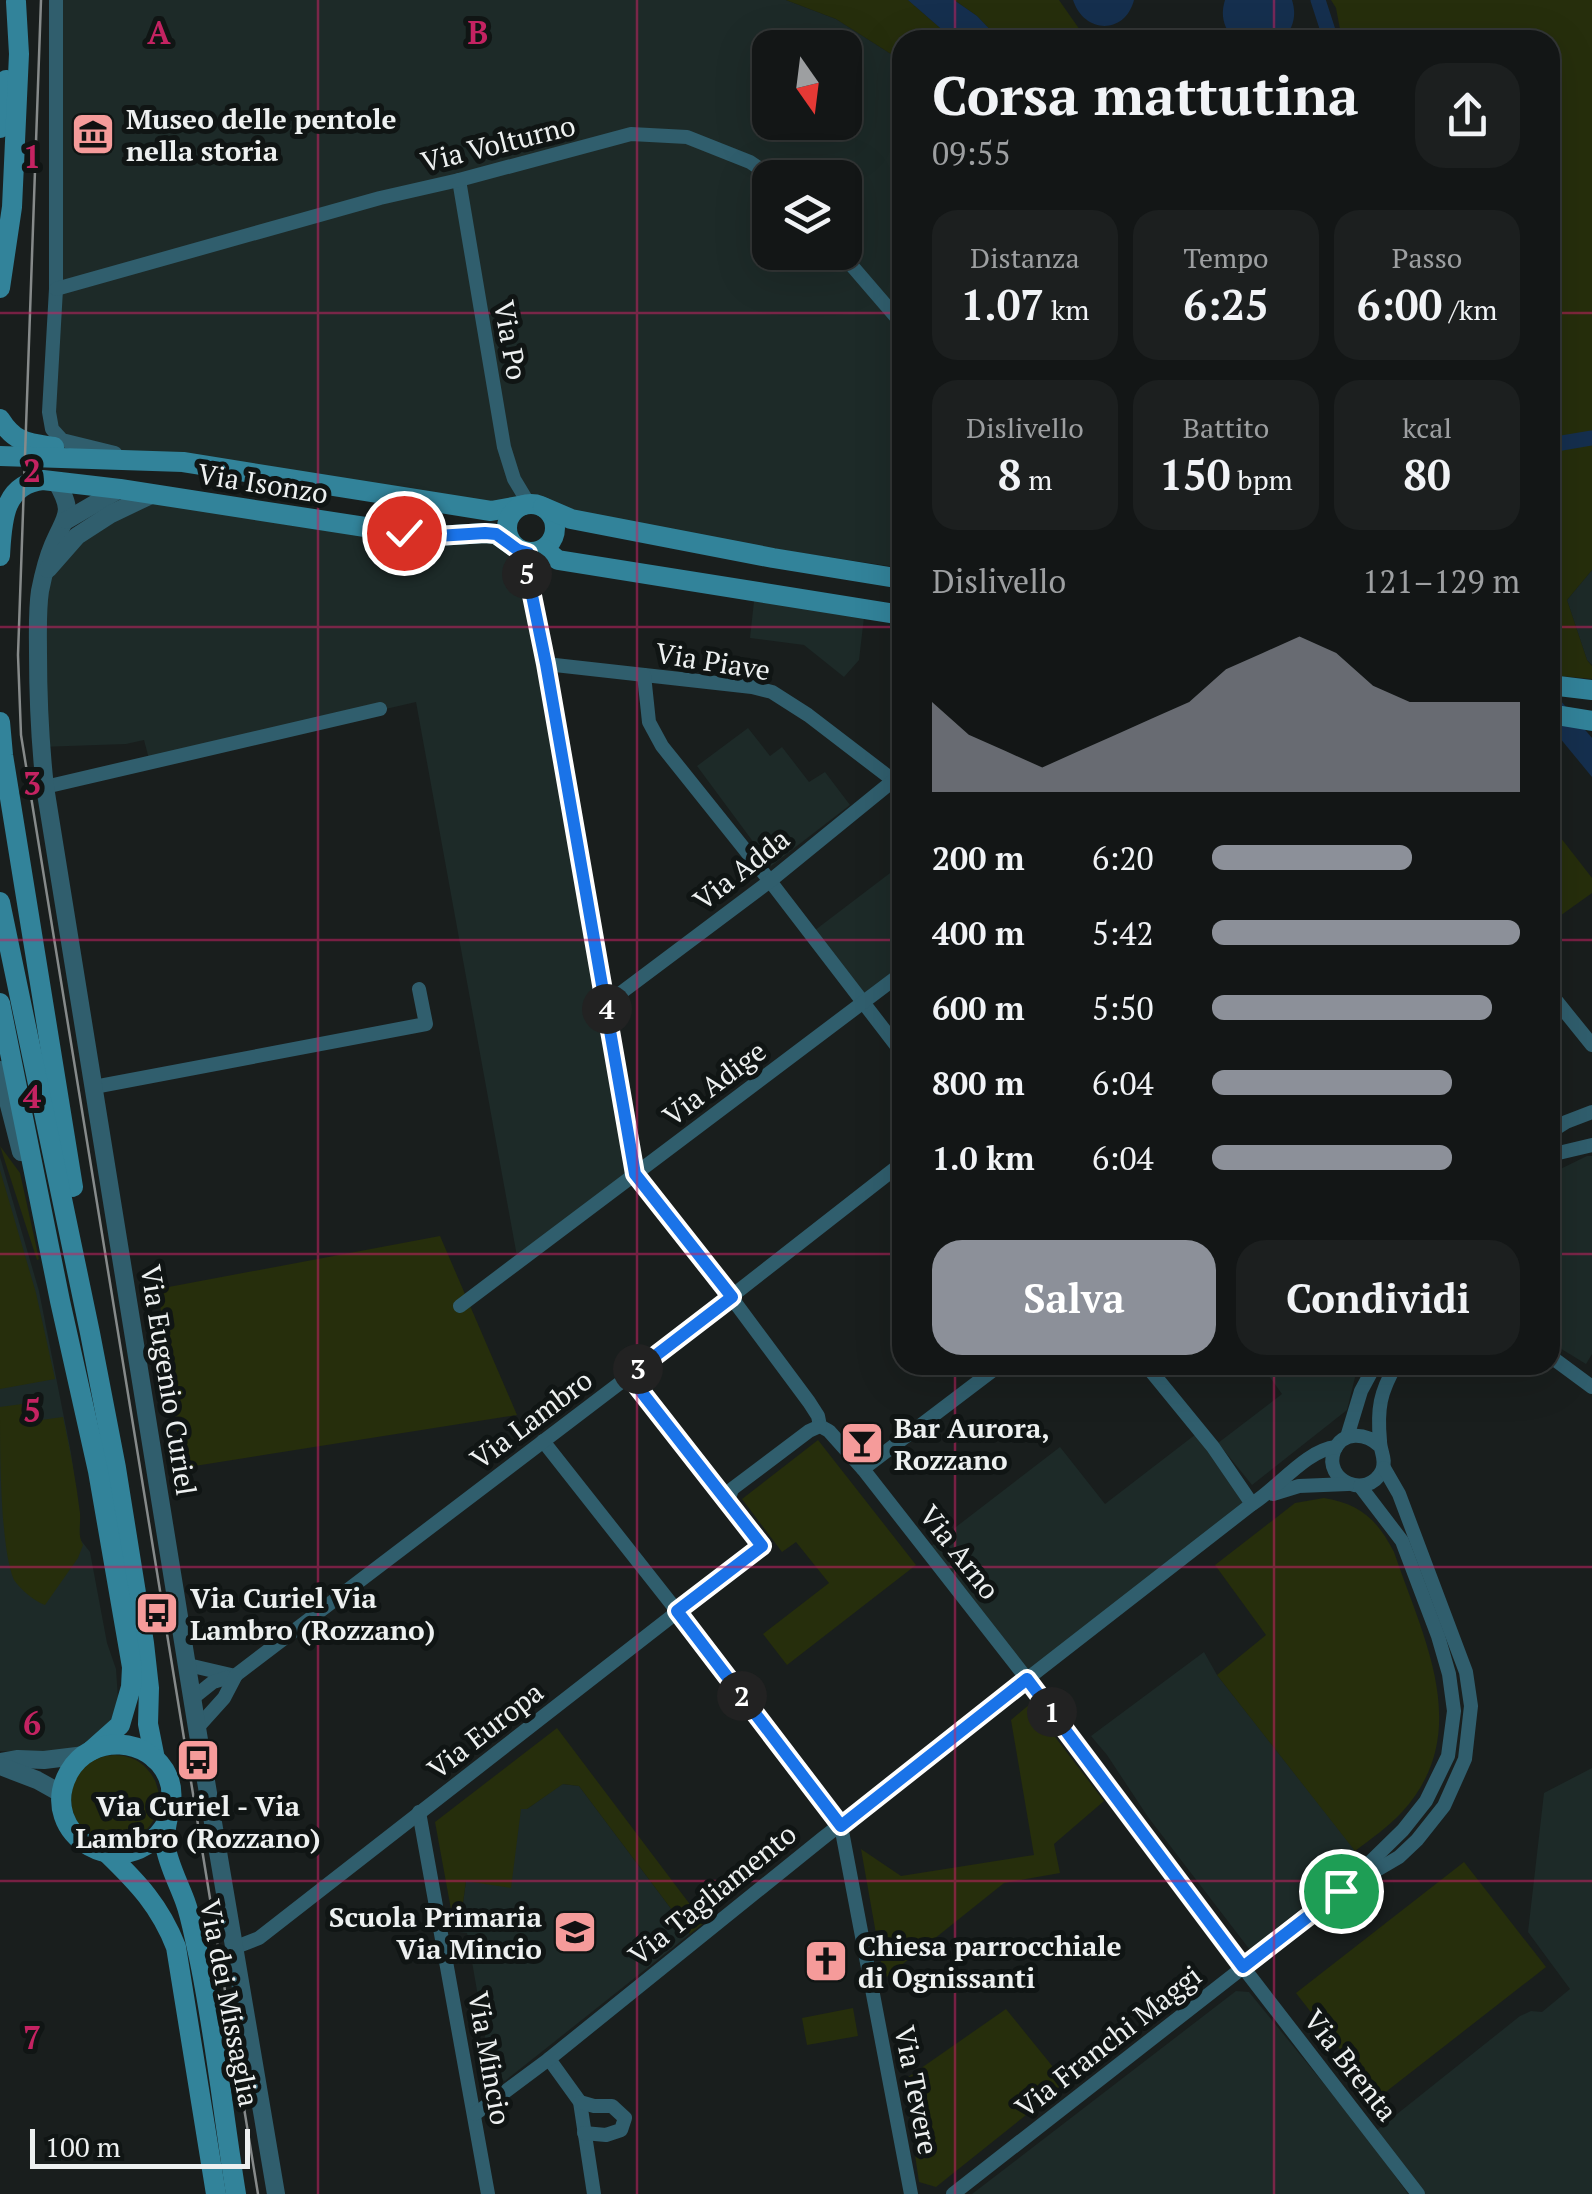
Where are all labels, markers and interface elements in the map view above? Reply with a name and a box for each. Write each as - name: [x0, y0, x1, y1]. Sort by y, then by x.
- text: A: [147, 11, 171, 53]
- text: B: [468, 11, 488, 53]
- north arrow: [752, 30, 862, 140]
- map controls: [752, 30, 862, 270]
- text: Corsa mattutina: [932, 58, 1359, 131]
- button: share: [1415, 63, 1520, 168]
- place label: Museo delle pentole nella storia: [126, 100, 397, 169]
- street label: Via Volturno: [417, 106, 579, 180]
- museum icon: Museo delle pentole nella storia: [70, 111, 116, 157]
- text: 09:55: [932, 132, 1011, 174]
- text: 1: [23, 135, 41, 177]
- button: layers: [752, 160, 862, 270]
- text: Distanza: [970, 239, 1080, 276]
- text: Tempo: [1183, 239, 1269, 276]
- text: Passo: [1392, 239, 1462, 276]
- text: 1.07: [960, 276, 1044, 332]
- text: 6:25: [1183, 276, 1269, 332]
- text: 6:00: [1357, 276, 1442, 332]
- text: km: [1044, 291, 1090, 328]
- text: /km: [1442, 291, 1497, 328]
- street label: Via Po: [486, 297, 536, 383]
- text: Dislivello: [966, 409, 1084, 446]
- text: Battito: [1183, 409, 1269, 446]
- text: kcal: [1402, 409, 1452, 446]
- text: 8: [998, 446, 1021, 502]
- text: 150: [1159, 446, 1231, 502]
- text: 80: [1403, 446, 1451, 502]
- text: 2: [23, 449, 41, 491]
- street label: Via Isonzo: [195, 454, 331, 512]
- text: m: [1021, 461, 1052, 498]
- text: bpm: [1231, 461, 1293, 498]
- pin: [362, 491, 447, 576]
- icon: check: [377, 506, 432, 561]
- pin: 5: [502, 549, 552, 599]
- text: 5: [519, 555, 535, 592]
- text: Dislivello: [932, 560, 1066, 602]
- text: 121–129 m: [1362, 560, 1520, 602]
- street label: Via Piave: [653, 634, 773, 688]
- text: 3: [23, 762, 41, 804]
- street label: Via Adda: [685, 820, 797, 918]
- text: 200 m: [932, 837, 1024, 879]
- text: 6:20: [1092, 837, 1154, 879]
- text: 400 m: [932, 912, 1024, 954]
- text: 5:42: [1092, 912, 1154, 954]
- pin: 4: [582, 984, 632, 1034]
- text: 600 m: [932, 987, 1024, 1029]
- text: 5:50: [1092, 987, 1154, 1029]
- text: 4: [599, 990, 615, 1027]
- street label: Via Adige: [655, 1032, 773, 1134]
- text: 800 m: [932, 1062, 1024, 1104]
- text: 6:04: [1092, 1062, 1154, 1104]
- text: 4: [23, 1075, 41, 1117]
- text: 1.0 km: [932, 1137, 1035, 1179]
- text: 6:04: [1092, 1137, 1154, 1179]
- button: Salva: [932, 1240, 1216, 1355]
- button: Condividi: [1236, 1240, 1520, 1355]
- street label: Via Eugenio Curiel: [133, 1262, 205, 1498]
- pin: 3: [613, 1344, 663, 1394]
- text: 3: [630, 1350, 646, 1387]
- street label: Via Lambro: [462, 1361, 600, 1477]
- text: 5: [23, 1389, 41, 1431]
- place label: Bar Aurora, Rozzano: [894, 1409, 1050, 1478]
- bar icon: Bar Aurora, Rozzano: [839, 1420, 885, 1466]
- street label: Via Arno: [912, 1497, 1008, 1607]
- place label: Via Curiel Via Lambro (Rozzano): [190, 1579, 435, 1648]
- bus stop icon: Via Curiel Via Lambro (Rozzano): [134, 1590, 180, 1636]
- pin: 2: [717, 1671, 767, 1721]
- street label: Via Europa: [420, 1673, 550, 1787]
- text: 2: [734, 1677, 750, 1714]
- pin: 1: [1027, 1687, 1077, 1737]
- text: 1: [1044, 1693, 1060, 1730]
- text: 6: [23, 1702, 41, 1744]
- bus stop icon: Via Curiel - Via Lambro (Rozzano): [175, 1737, 221, 1783]
- place label: Via Curiel - Via Lambro (Rozzano): [75, 1787, 321, 1856]
- street label: Via Tagliamento: [620, 1815, 804, 1973]
- pin: [1299, 1849, 1384, 1934]
- icon: arrive: [1314, 1864, 1369, 1919]
- street label: Via dei Missaglia: [192, 1896, 268, 2110]
- place label: Scuola Primaria Via Mincio: [329, 1898, 542, 1967]
- school or university icon: Scuola Primaria Via Mincio: [552, 1909, 598, 1955]
- place label: Chiesa parrocchiale di Ognissanti: [858, 1927, 1122, 1996]
- church icon: Chiesa parrocchiale di Ognissanti: [803, 1938, 849, 1984]
- street label: Via Franchi Maggi: [1007, 1957, 1209, 2125]
- street label: Via Mincio: [460, 1988, 520, 2128]
- street label: Via Brenta: [1296, 2002, 1406, 2128]
- text: 7: [23, 2016, 41, 2058]
- street label: Via Tevere: [886, 2023, 948, 2157]
- scale bar: [30, 2124, 250, 2168]
- text: 100 m: [45, 2128, 121, 2165]

